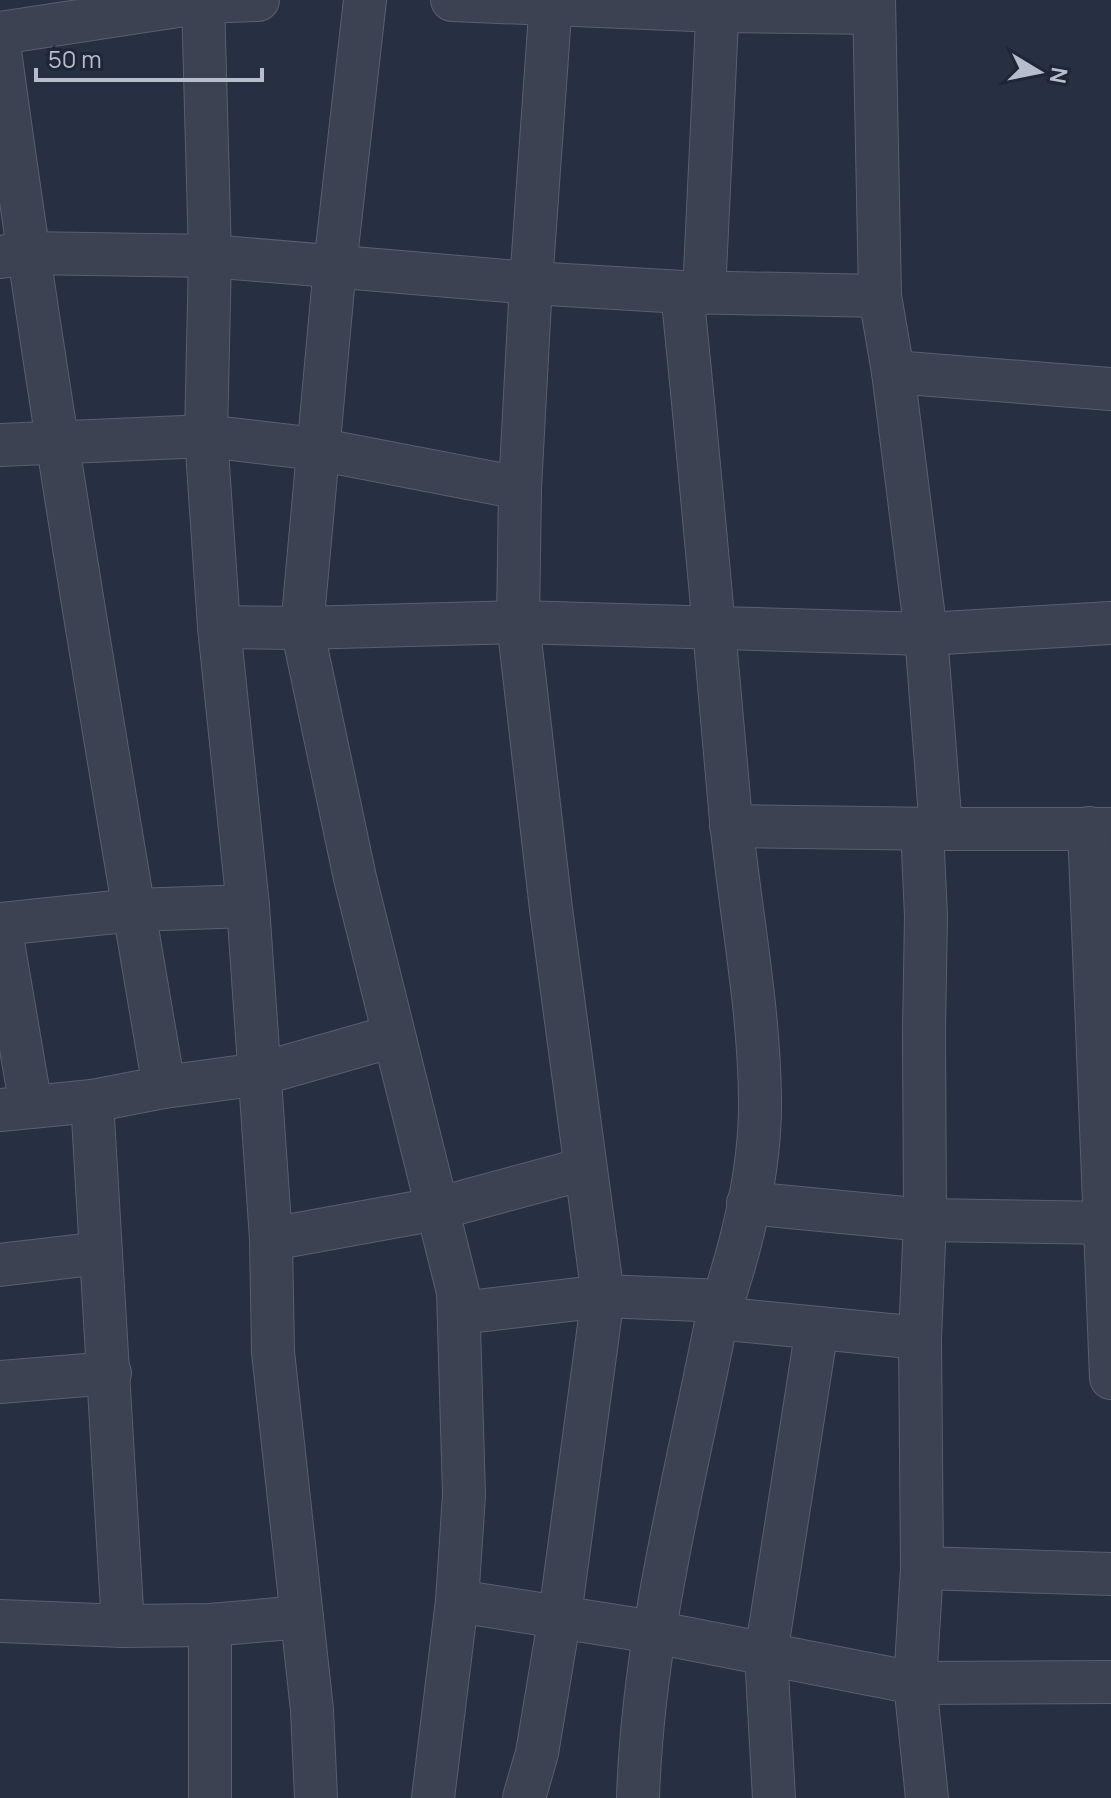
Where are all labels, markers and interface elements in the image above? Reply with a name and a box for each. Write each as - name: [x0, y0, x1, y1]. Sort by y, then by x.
- scale bar: [36, 32, 262, 82]
- north arrow: [999, 32, 1079, 112]
- text: 50 m: [48, 42, 102, 75]
- text: N: [1043, 65, 1075, 86]

